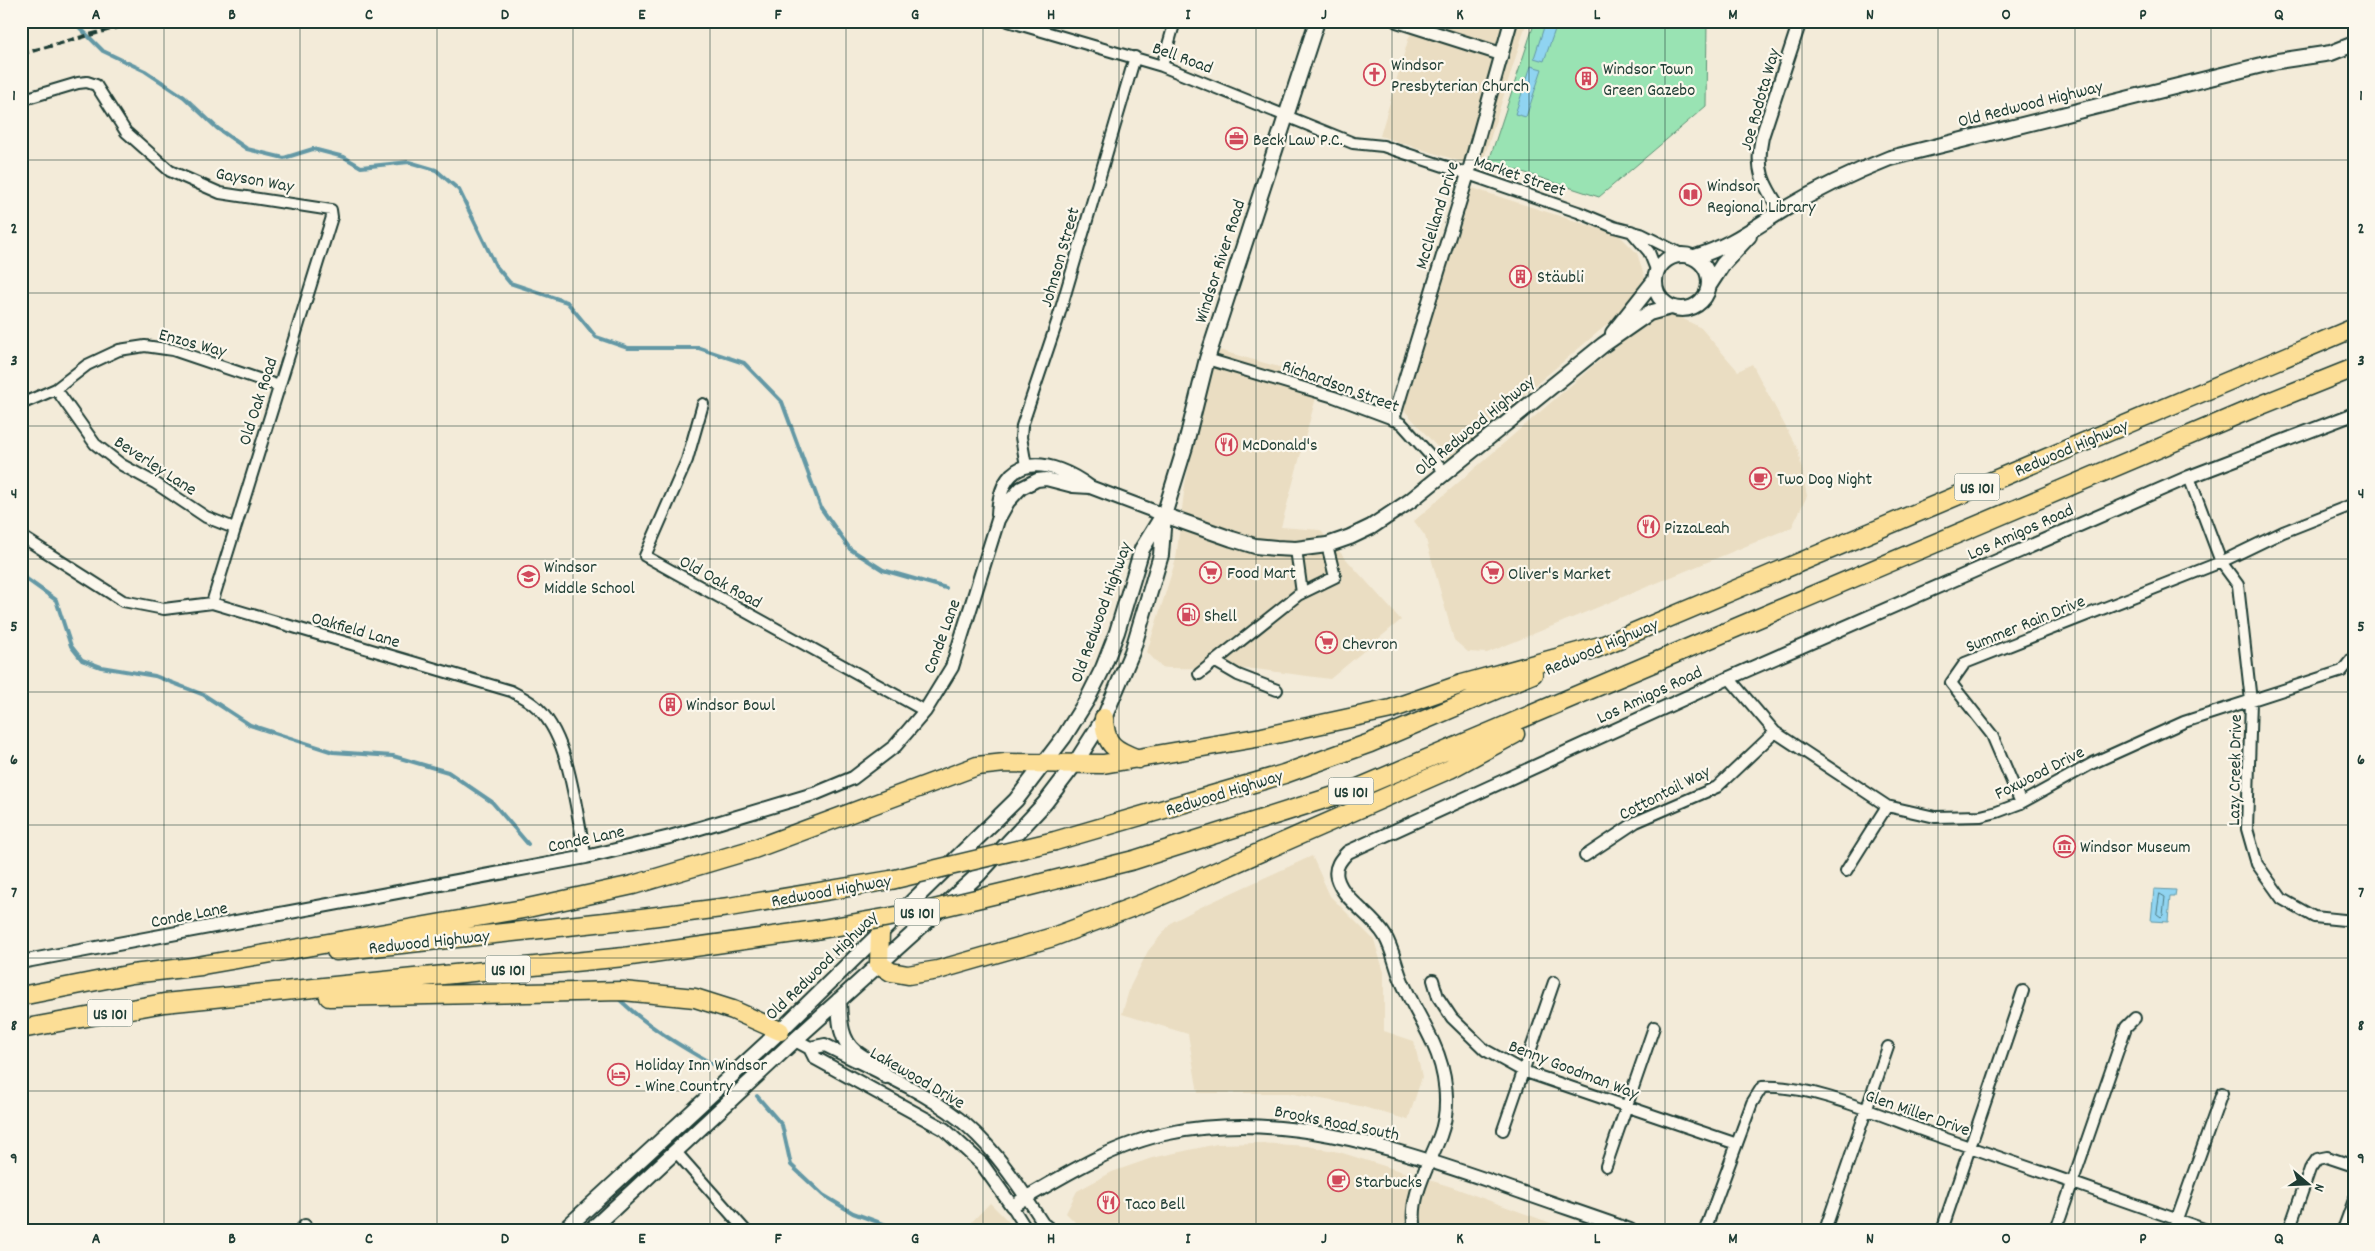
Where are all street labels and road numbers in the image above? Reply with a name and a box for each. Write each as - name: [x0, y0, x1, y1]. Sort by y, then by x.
- street label: Bell Road: [1148, 37, 1216, 82]
- street label: Joe Rodota Way: [1735, 45, 1788, 154]
- street label: Old Redwood Highway: [1956, 75, 2106, 136]
- street label: Market Street: [1470, 150, 1569, 205]
- street label: McClelland Drive: [1410, 159, 1467, 273]
- street label: Gayson Way: [214, 162, 296, 201]
- street label: Windsor River Road: [1190, 197, 1253, 327]
- street label: Johnson Street: [1035, 204, 1088, 311]
- street label: Enzos Way: [156, 323, 230, 366]
- street label: Old Oak Road: [233, 355, 285, 449]
- street label: Richardson Street: [1278, 355, 1402, 420]
- street label: Old Redwood Highway: [1410, 370, 1542, 483]
- street label: Redwood Highway: [2011, 414, 2133, 484]
- street label: Beverley Lane: [108, 431, 201, 503]
- road number: US 101: [1954, 474, 2000, 501]
- street label: Los Amigos Road: [1964, 499, 2078, 568]
- street label: Old Redwood Highway: [1065, 538, 1140, 687]
- street label: Old Oak Road: [674, 550, 766, 616]
- street label: Summer Rain Drive: [1962, 590, 2089, 661]
- street label: Conde Lane: [918, 596, 968, 678]
- street label: Oakfield Lane: [308, 607, 403, 656]
- street label: Redwood Highway: [1541, 613, 1663, 683]
- street label: Los Amigos Road: [1593, 661, 1707, 732]
- street label: Lazy Creek Drive: [2223, 714, 2250, 826]
- street label: Foxwood Drive: [1991, 741, 2089, 808]
- street label: Cottontail Way: [1615, 760, 1716, 828]
- street label: Redwood Highway: [1163, 765, 1287, 824]
- road number: US 101: [1328, 778, 1374, 804]
- street label: Conde Lane: [546, 820, 627, 861]
- street label: Redwood Highway: [770, 869, 894, 915]
- street label: Conde Lane: [149, 897, 230, 936]
- road number: US 101: [894, 899, 940, 926]
- street label: Old Redwood Highway: [761, 906, 885, 1027]
- street label: Redwood Highway: [368, 925, 492, 962]
- road number: US 101: [486, 956, 530, 982]
- road number: US 101: [88, 1000, 132, 1026]
- street label: Benny Goodman Way: [1505, 1035, 1642, 1108]
- street label: Lakewood Drive: [865, 1042, 969, 1117]
- street label: Glen Miller Drive: [1861, 1085, 1973, 1144]
- street label: Brooks Road South: [1272, 1100, 1401, 1149]

